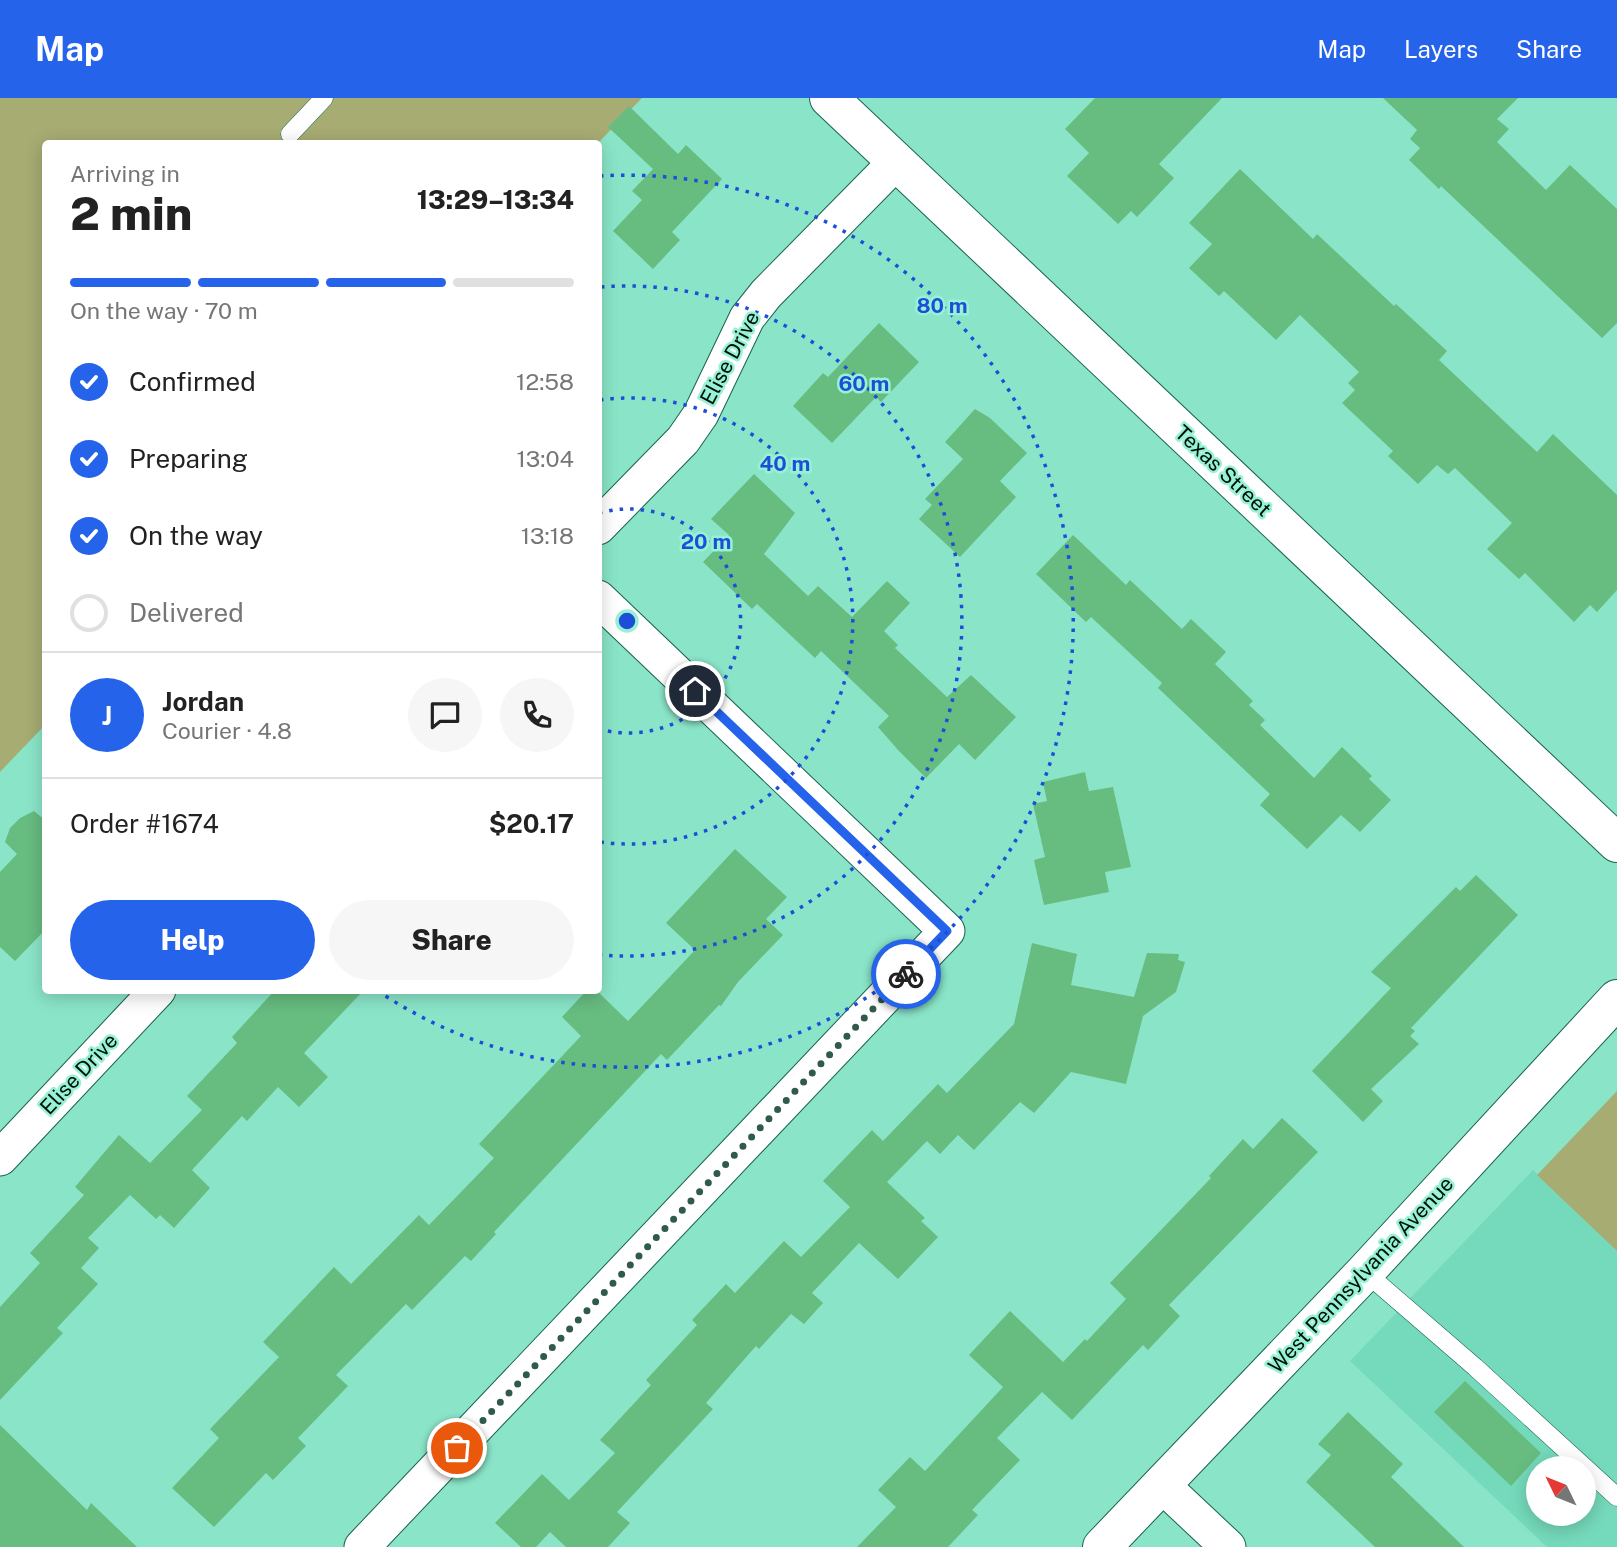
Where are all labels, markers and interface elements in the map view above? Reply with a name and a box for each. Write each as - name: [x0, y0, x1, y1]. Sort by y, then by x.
- text: Map: [35, 30, 104, 68]
- text: Map: [1317, 35, 1366, 63]
- text: Layers: [1404, 35, 1478, 63]
- text: Share: [1516, 35, 1582, 63]
- text: Arriving in: [70, 160, 180, 187]
- text: 13:29–13:34: [417, 184, 574, 215]
- text: 2 min: [70, 186, 192, 240]
- text: 80 m: [916, 293, 968, 318]
- text: On the way · 70 m: [70, 297, 258, 324]
- street label: Elise Drive: [695, 307, 765, 409]
- icon: check: [70, 363, 108, 401]
- text: Confirmed: [129, 366, 256, 397]
- text: 12:58: [516, 368, 574, 395]
- text: 60 m: [839, 371, 889, 396]
- street label: Texas Street: [1170, 420, 1277, 521]
- icon: check: [70, 440, 108, 478]
- text: Preparing: [129, 443, 248, 474]
- text: 13:04: [516, 445, 574, 472]
- text: 40 m: [760, 451, 810, 476]
- icon: check: [70, 517, 108, 555]
- text: On the way: [129, 520, 263, 551]
- text: 13:18: [521, 522, 574, 549]
- text: 20 m: [681, 529, 731, 554]
- text: Delivered: [129, 597, 244, 628]
- centre of rings: [615, 609, 639, 633]
- pin: [665, 661, 725, 721]
- icon: home: [676, 672, 714, 710]
- button: chat: [408, 678, 482, 752]
- button: phone: [500, 678, 574, 752]
- text: Jordan: [162, 686, 244, 717]
- text: J: [102, 700, 112, 731]
- text: Courier · 4.8: [162, 717, 292, 744]
- text: Order #1674: [70, 808, 219, 839]
- text: $20.17: [489, 808, 574, 839]
- button: Help: [70, 900, 315, 980]
- button: Share: [329, 900, 574, 980]
- courier: [871, 939, 941, 1009]
- icon: bike: [887, 955, 925, 993]
- street label: Elise Drive: [35, 1028, 123, 1119]
- street label: West Pennsylvania Avenue: [1263, 1171, 1458, 1378]
- pin: [427, 1418, 487, 1478]
- icon: bag: [438, 1429, 476, 1467]
- north arrow: [1526, 1456, 1596, 1526]
- map controls: [1526, 1456, 1596, 1526]

